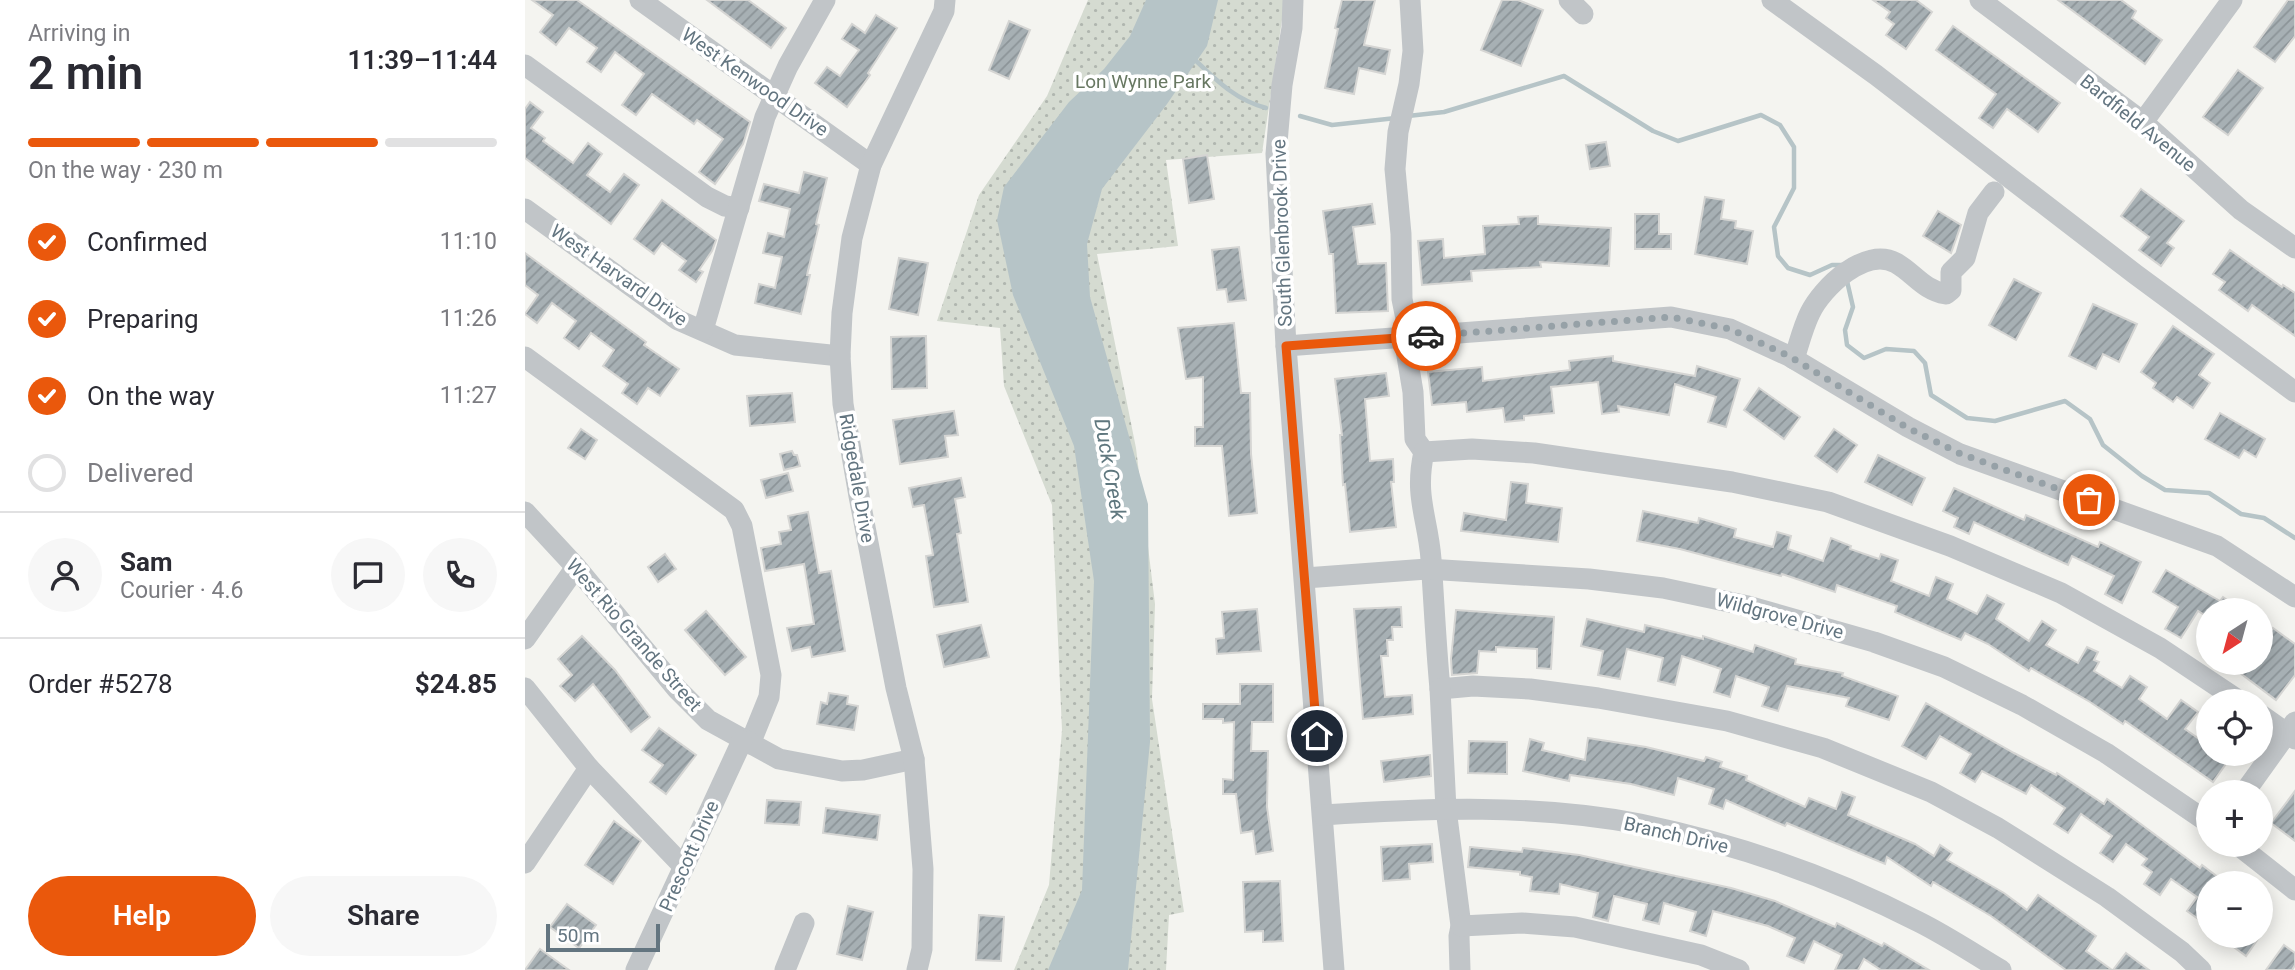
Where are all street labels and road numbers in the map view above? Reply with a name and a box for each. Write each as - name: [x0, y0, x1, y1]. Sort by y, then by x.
- street label: West Kenwood Drive: [677, 23, 833, 141]
- street label: Bardfield Avenue: [2076, 69, 2200, 177]
- street label: South Glenbrook Drive: [1267, 139, 1297, 327]
- street label: West Harvard Drive: [546, 219, 692, 331]
- street label: Ridgedale Drive: [834, 412, 880, 544]
- street label: West Rio Grande Street: [561, 554, 707, 716]
- street label: Wildgrove Drive: [1714, 588, 1846, 644]
- street label: Prescott Drive: [654, 797, 724, 915]
- street label: Branch Drive: [1622, 812, 1730, 858]

